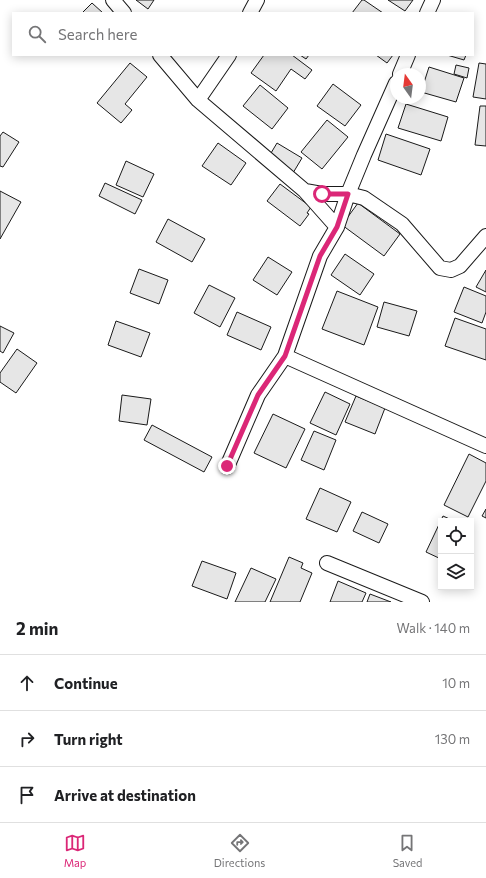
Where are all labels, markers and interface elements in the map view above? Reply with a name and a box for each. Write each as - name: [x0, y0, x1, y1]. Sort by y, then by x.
- search box: [12, 12, 474, 56]
- icon: search: [26, 23, 48, 45]
- text: Search here: [58, 25, 137, 43]
- north arrow: [390, 68, 426, 104]
- route start: [313, 185, 331, 203]
- route end: [218, 457, 236, 475]
- map controls: [438, 518, 474, 590]
- button: locate: [438, 518, 474, 554]
- button: layers: [438, 554, 474, 590]
- text: 2 min: [16, 618, 58, 639]
- text: Walk · 140 m: [397, 620, 470, 636]
- icon: ahead: [16, 672, 38, 694]
- text: Continue: [54, 674, 118, 692]
- text: 10 m: [442, 675, 470, 691]
- icon: right: [16, 728, 38, 750]
- text: Turn right: [54, 730, 123, 748]
- text: 130 m: [435, 731, 470, 747]
- icon: arrive: [16, 784, 38, 806]
- text: Arrive at destination: [54, 786, 196, 804]
- tab: Map: [64, 832, 86, 869]
- tab: Directions: [214, 832, 265, 869]
- tab: Saved: [393, 832, 422, 869]

